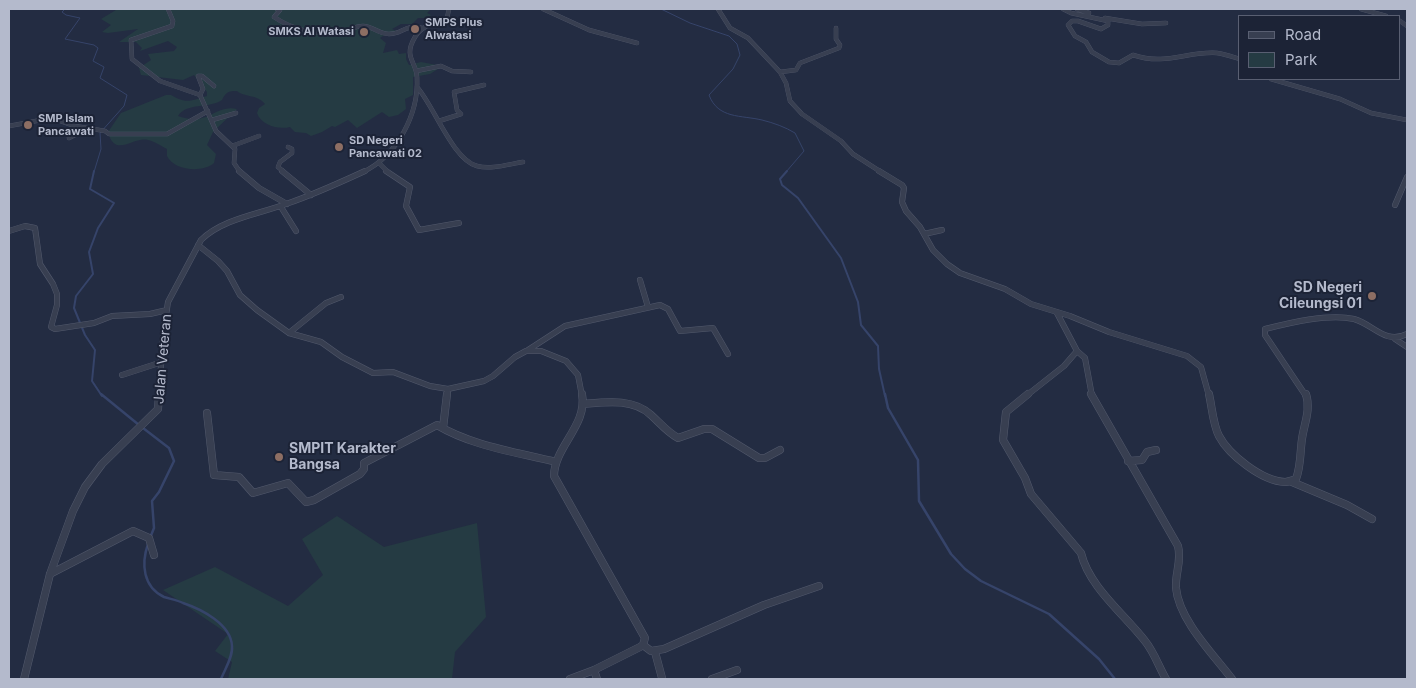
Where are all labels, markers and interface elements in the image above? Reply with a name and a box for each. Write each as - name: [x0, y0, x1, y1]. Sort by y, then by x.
- legend: [1238, 15, 1401, 80]
- place label: SMPS Plus Alwatasi: [425, 16, 483, 42]
- marker: SMPS Plus Alwatasi: [409, 23, 421, 35]
- place label: SMKS Al Watasi: [268, 25, 354, 39]
- text: Road: [1285, 25, 1321, 44]
- marker: SMKS Al Watasi: [358, 26, 370, 38]
- text: Park: [1285, 50, 1317, 69]
- place label: SMP Islam Pancawati: [38, 112, 94, 138]
- marker: SMP Islam Pancawati: [22, 119, 34, 131]
- place label: SD Negeri Pancawati 02: [349, 134, 422, 160]
- marker: SD Negeri Pancawati 02: [333, 141, 345, 153]
- place label: SD Negeri Cileungsi 01: [1279, 280, 1362, 312]
- marker: SD Negeri Cileungsi 01: [1366, 290, 1378, 302]
- street label: Jalan Veteran: [151, 313, 175, 405]
- place label: SMPIT Karakter Bangsa: [289, 441, 396, 474]
- marker: SMPIT Karakter Bangsa: [273, 451, 285, 463]

